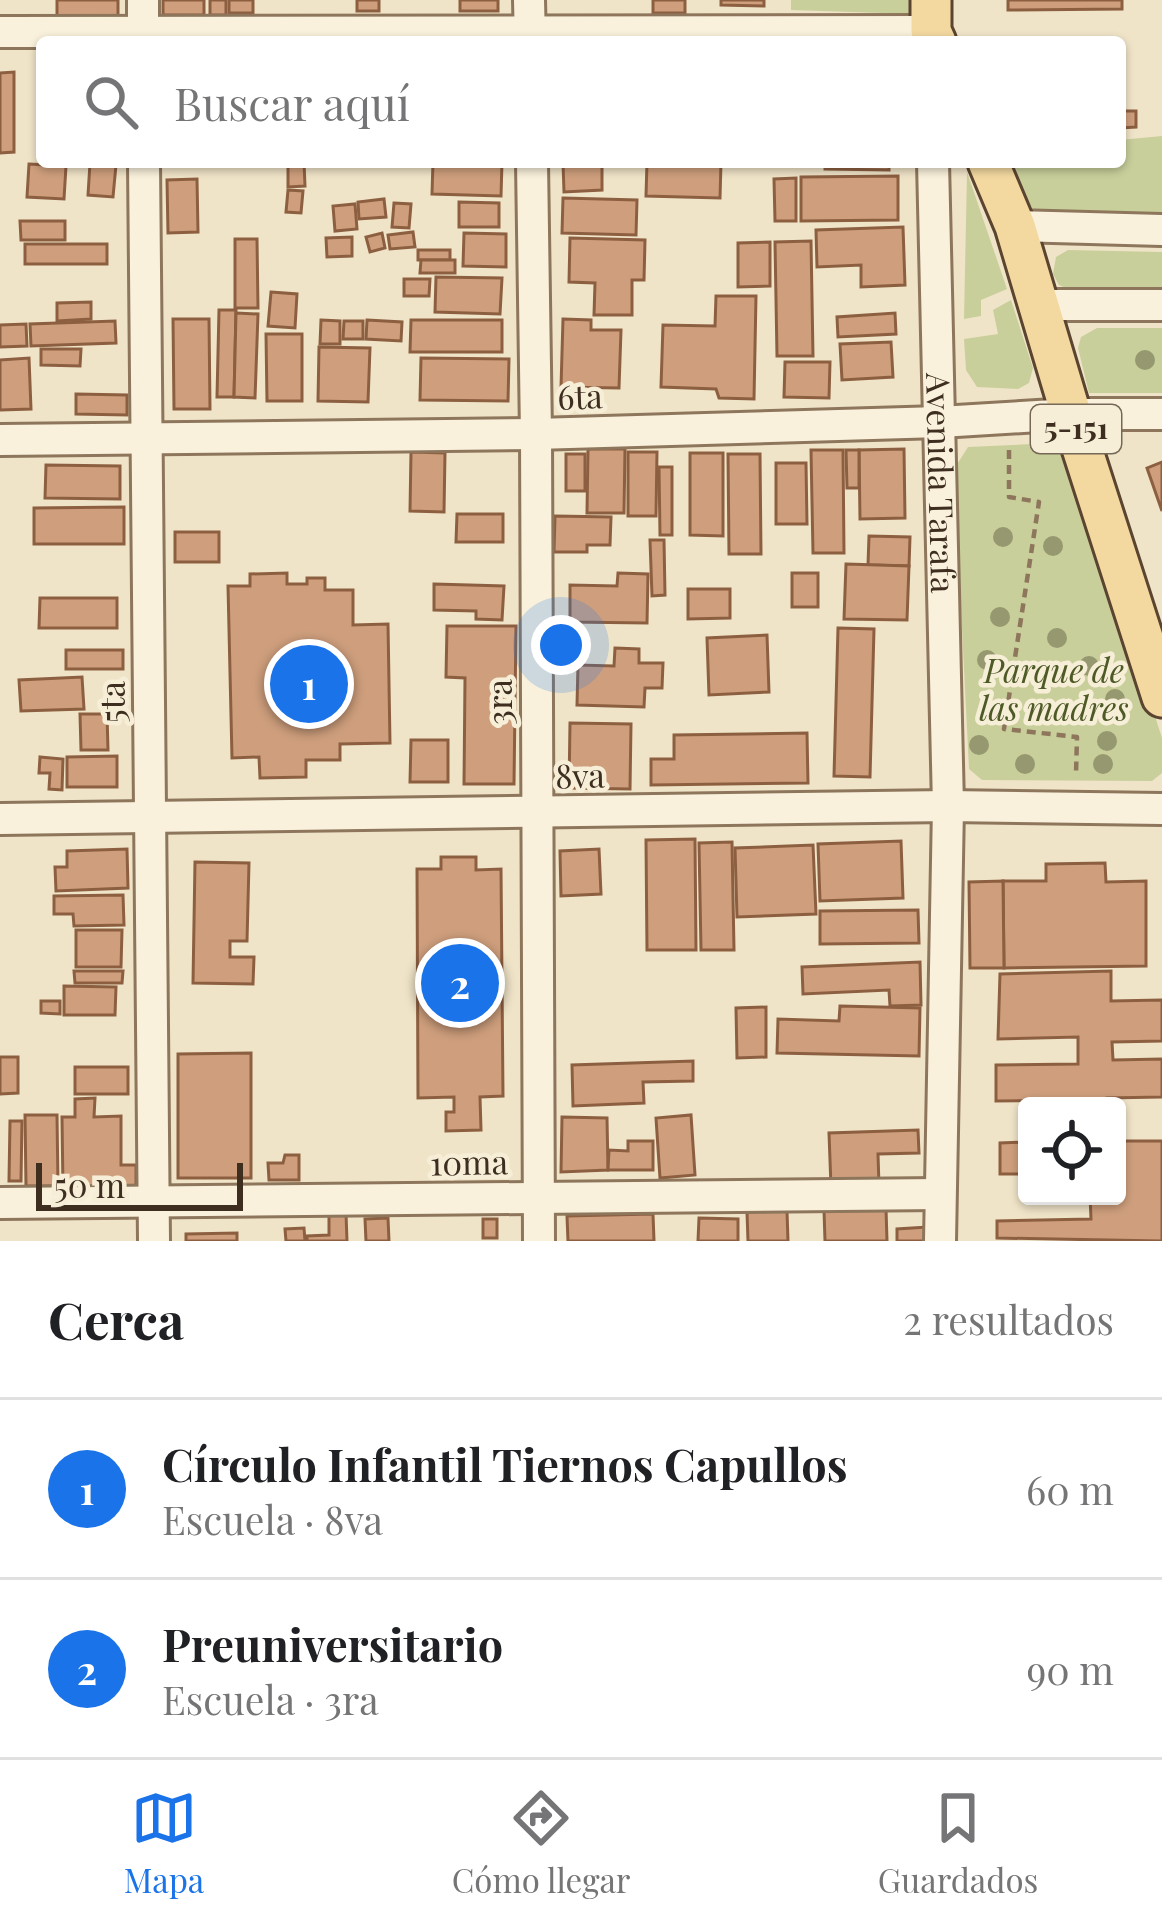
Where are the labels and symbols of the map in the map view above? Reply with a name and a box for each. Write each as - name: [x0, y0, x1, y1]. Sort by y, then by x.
- street label: Avenida Tarafa: [918, 371, 967, 594]
- street label: 6ta: [557, 372, 604, 418]
- road number: 5-151: [1031, 405, 1121, 453]
- your location: [531, 615, 591, 675]
- pin: 1: [270, 639, 348, 729]
- park label: Parque de las madres: [979, 647, 1129, 729]
- street label: 3ra: [476, 678, 520, 725]
- street label: 5ta: [89, 681, 133, 723]
- street label: 8va: [555, 752, 606, 796]
- pin: 2: [421, 938, 499, 1028]
- street label: 10ma: [430, 1138, 509, 1184]
- scale bar: [36, 1157, 243, 1210]

